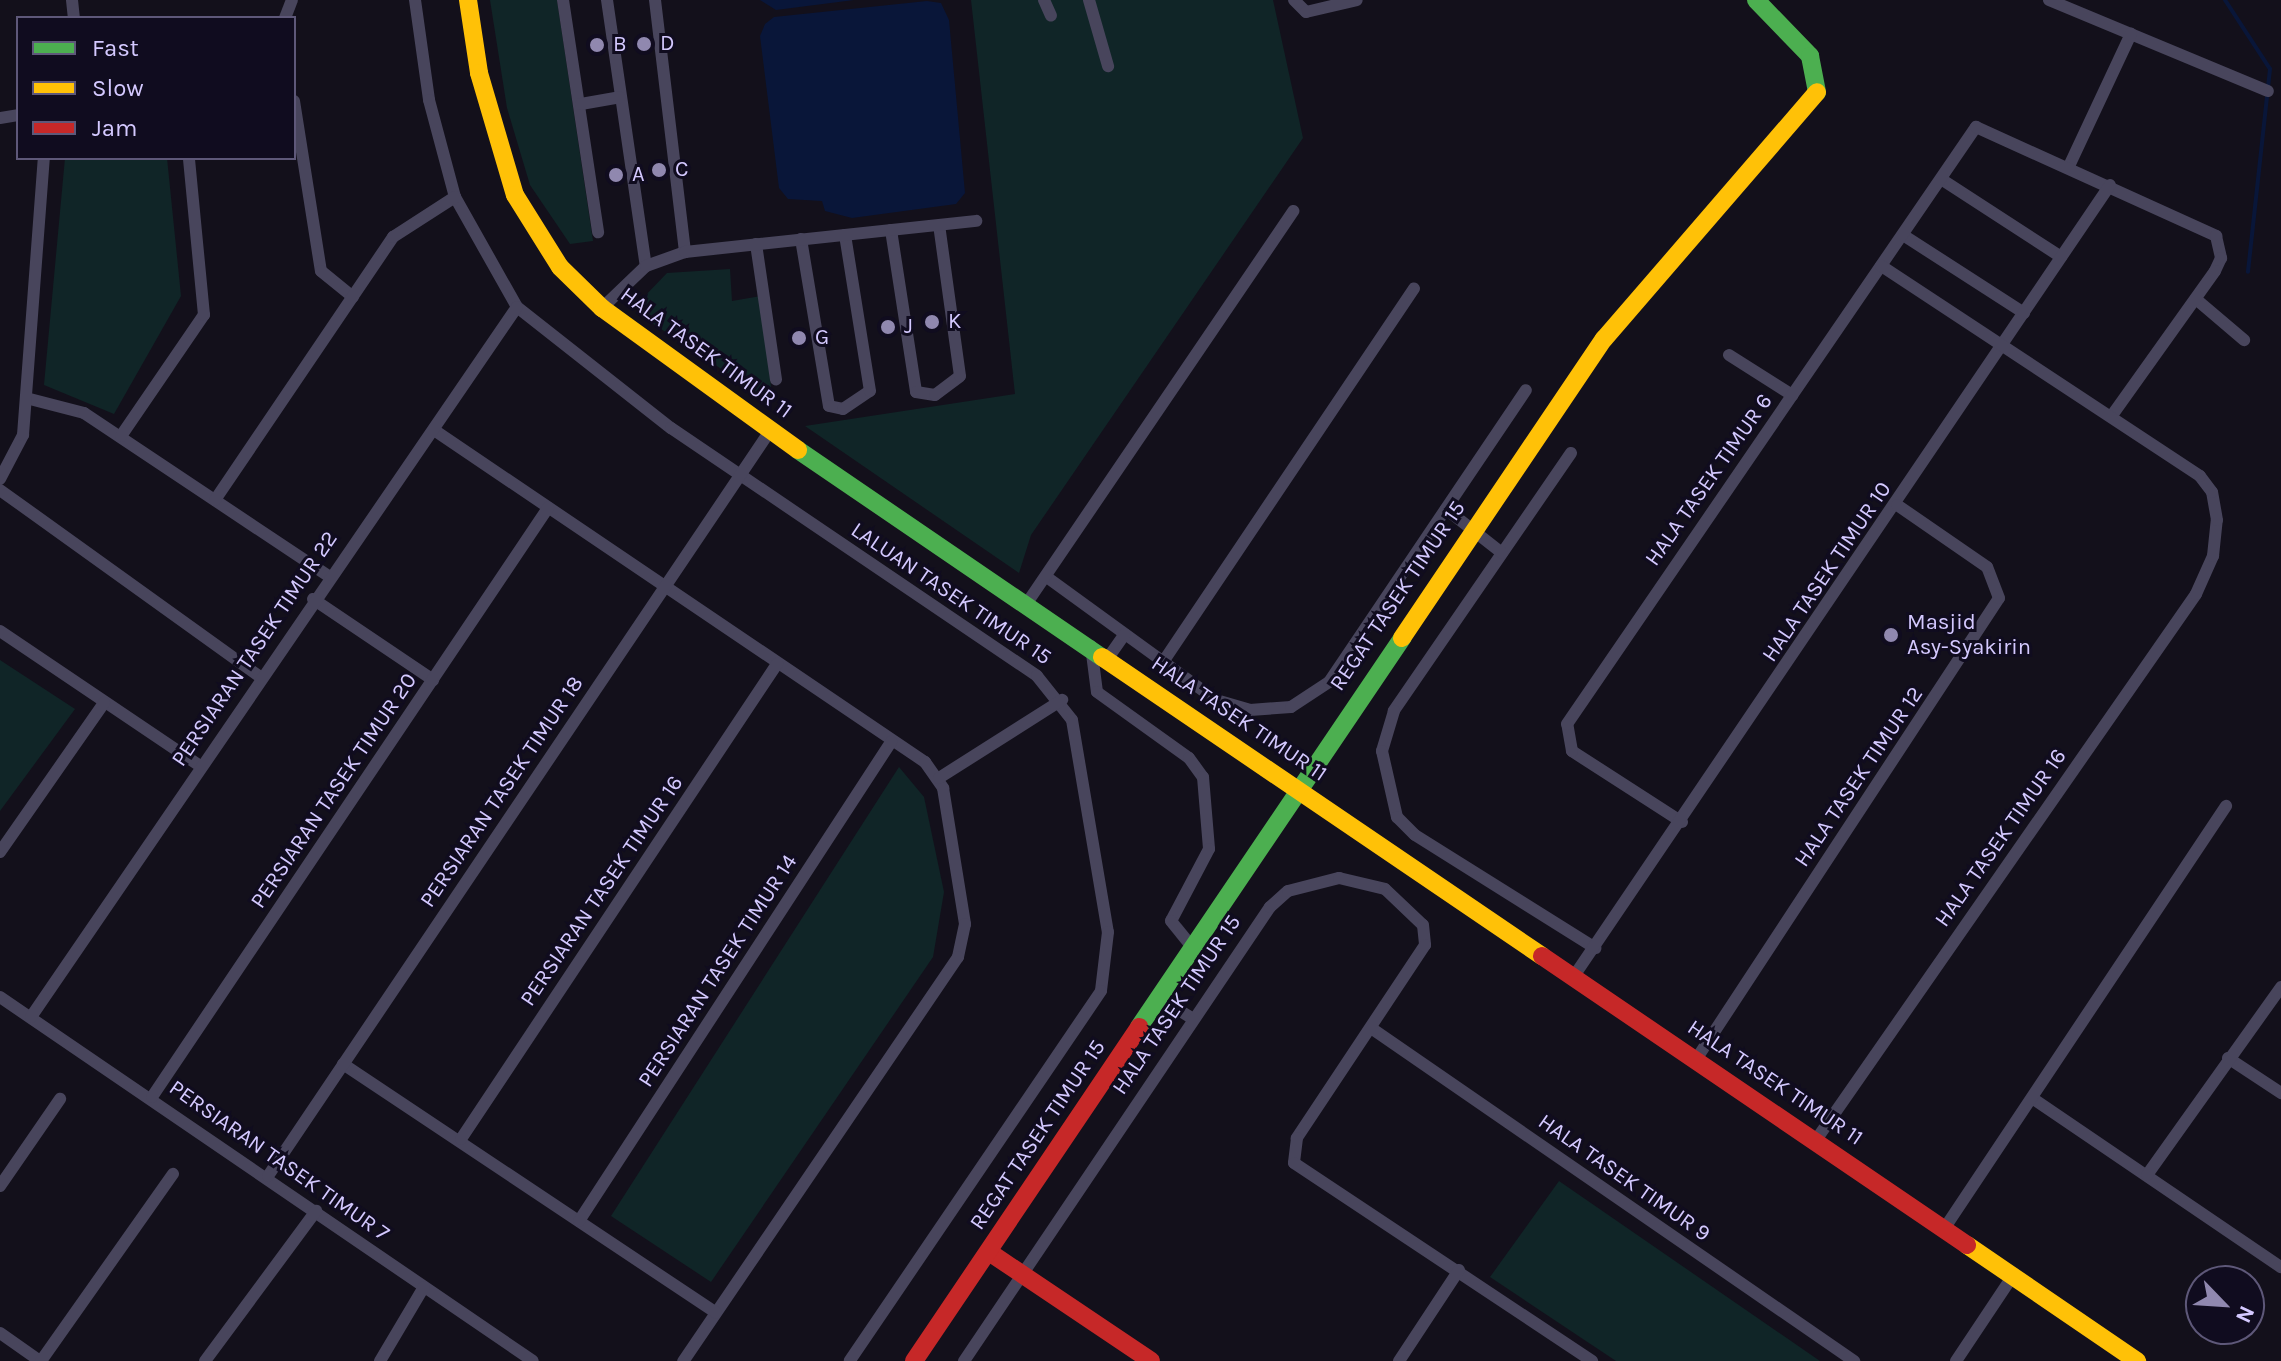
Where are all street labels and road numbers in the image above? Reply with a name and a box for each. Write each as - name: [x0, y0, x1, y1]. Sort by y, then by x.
- street label: HALA TASEK TIMUR 11: [615, 282, 797, 424]
- street label: HALA TASEK TIMUR 6: [1640, 389, 1778, 571]
- street label: HALA TASEK TIMUR 10: [1757, 477, 1897, 667]
- street label: REGAT TASEK TIMUR 15: [1325, 496, 1471, 696]
- street label: LALUAN TASEK TIMUR 15: [846, 517, 1056, 671]
- street label: PERSIARAN TASEK TIMUR 22: [166, 526, 344, 772]
- street label: HALA TASEK TIMUR 11: [1146, 650, 1332, 788]
- street label: PERSIARAN TASEK TIMUR 20: [245, 668, 423, 914]
- street label: PERSIARAN TASEK TIMUR 18: [415, 671, 589, 913]
- street label: HALA TASEK TIMUR 12: [1789, 682, 1929, 872]
- street label: HALA TASEK TIMUR 16: [1930, 744, 2072, 932]
- street label: PERSIARAN TASEK TIMUR 16: [515, 771, 689, 1011]
- street label: PERSIARAN TASEK TIMUR 14: [633, 850, 803, 1092]
- street label: HALA TASEK TIMUR 15: [1107, 910, 1247, 1100]
- street label: HALA TASEK TIMUR 11: [1682, 1014, 1868, 1152]
- street label: REGAT TASEK TIMUR 15: [965, 1035, 1111, 1235]
- street label: PERSIARAN TASEK TIMUR 7: [164, 1075, 394, 1247]
- street label: HALA TASEK TIMUR 9: [1533, 1109, 1715, 1247]

